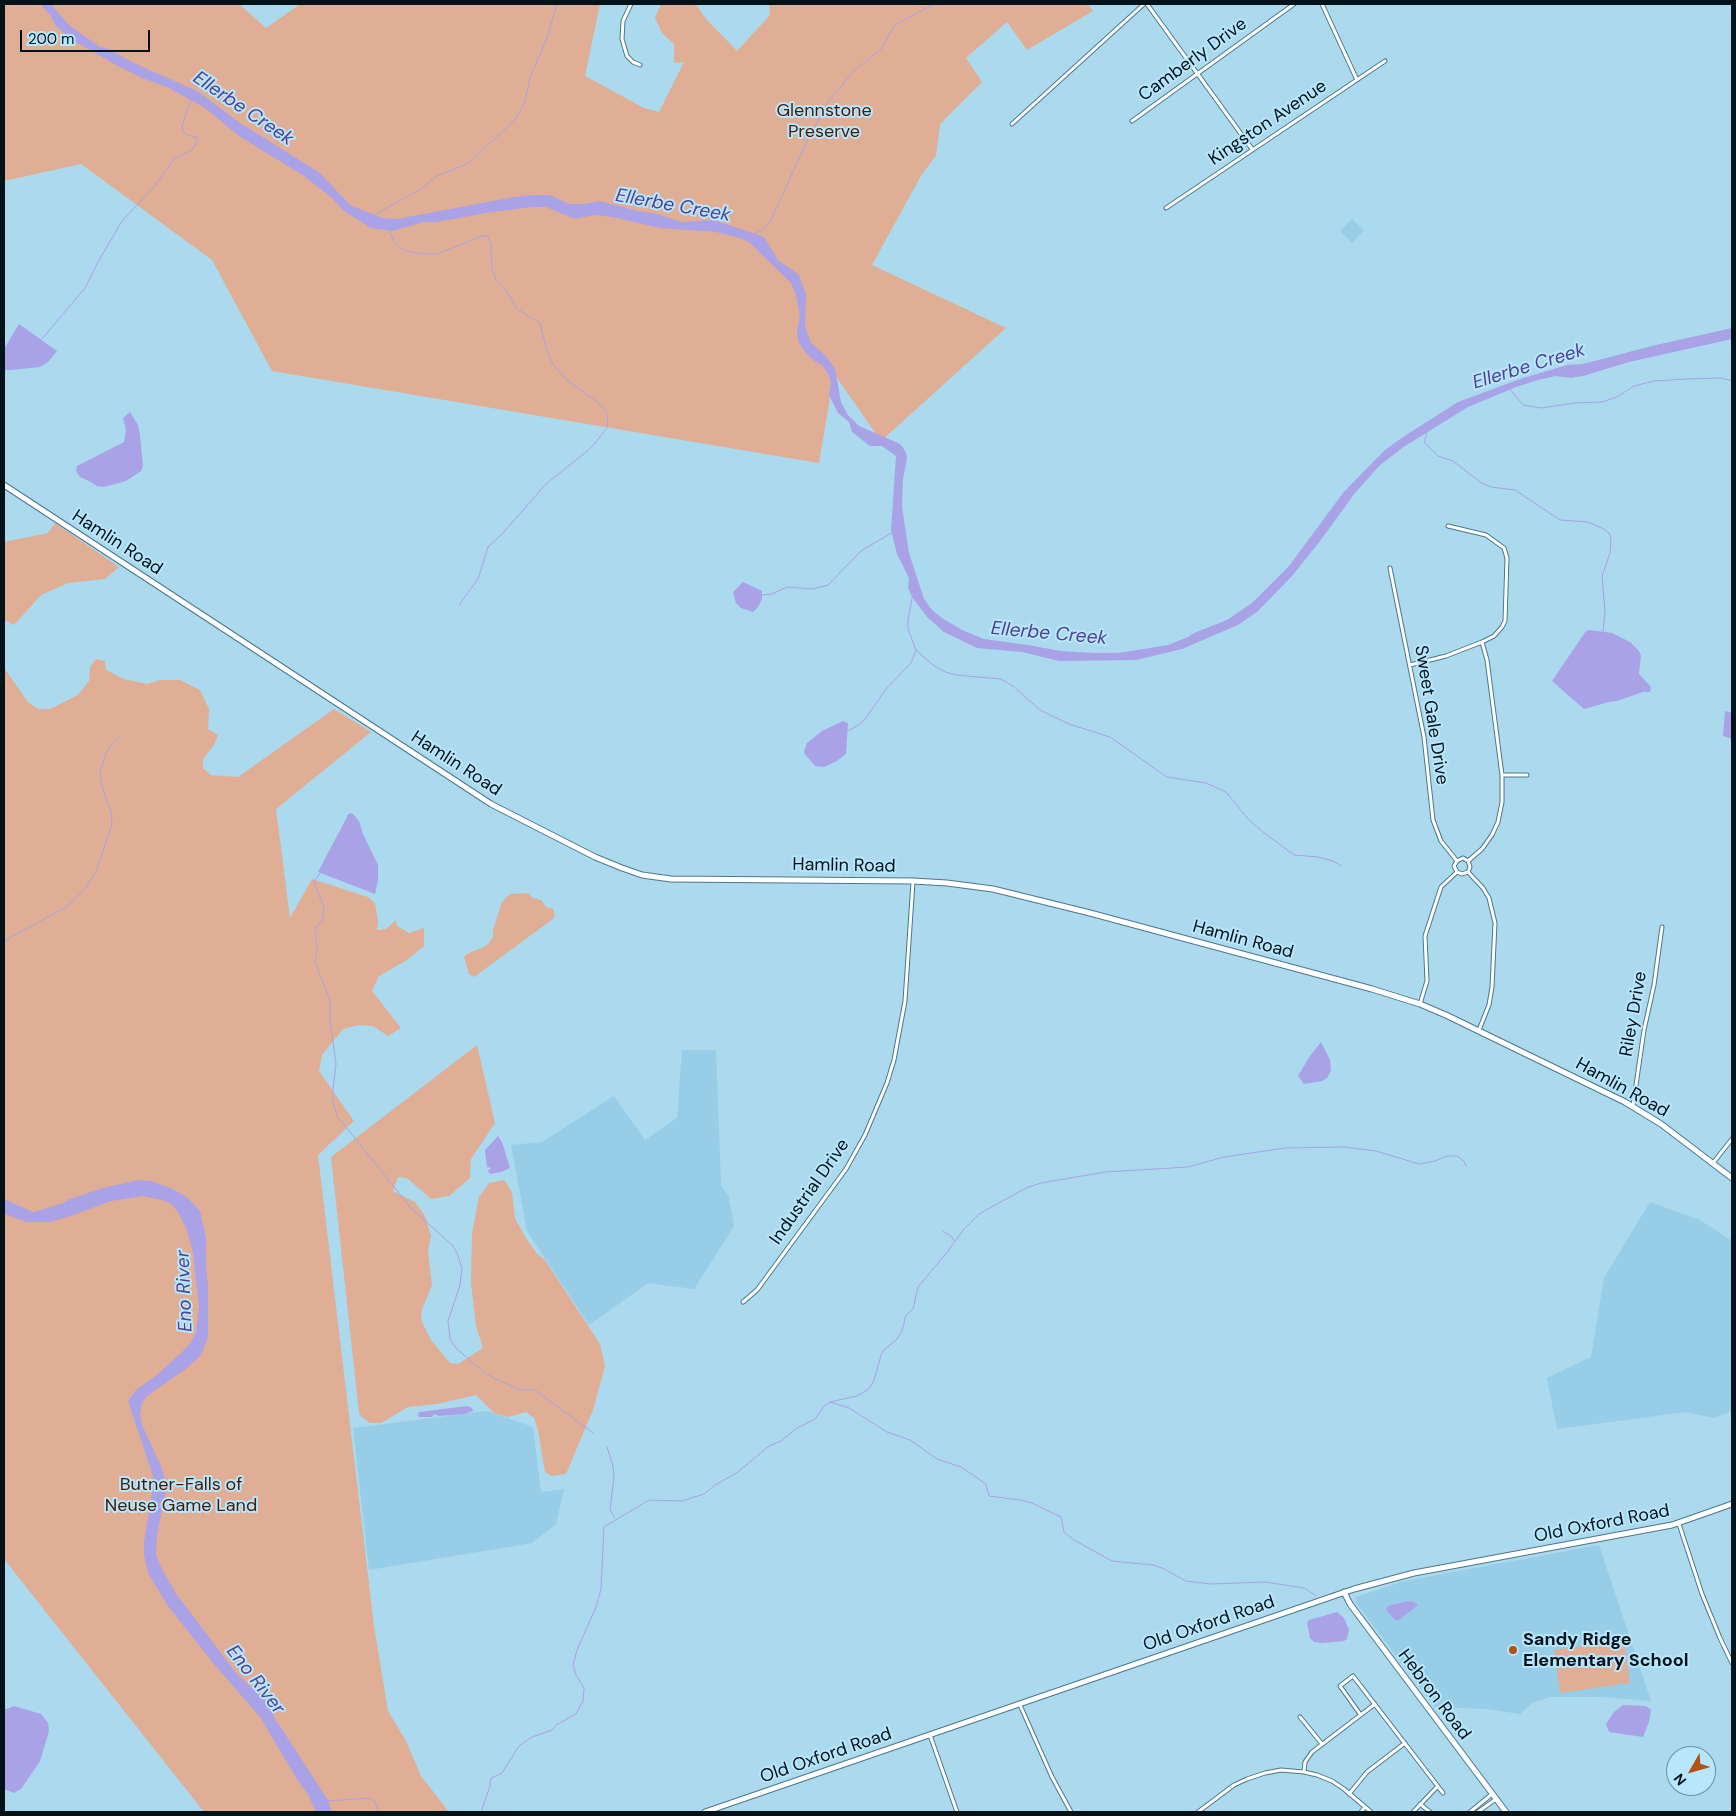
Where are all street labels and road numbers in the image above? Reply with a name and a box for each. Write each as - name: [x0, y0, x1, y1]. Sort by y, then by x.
- street label: Camberly Drive: [1135, 14, 1251, 106]
- street label: Kingston Avenue: [1205, 76, 1331, 170]
- street label: Hamlin Road: [68, 506, 166, 580]
- street label: Sweet Gale Drive: [1409, 644, 1453, 786]
- street label: Hamlin Road: [407, 727, 505, 801]
- street label: Hamlin Road: [792, 854, 896, 878]
- street label: Hamlin Road: [1190, 916, 1296, 964]
- street label: Riley Drive: [1616, 970, 1652, 1058]
- street label: Hamlin Road: [1572, 1053, 1672, 1123]
- street label: Industrial Drive: [766, 1135, 854, 1249]
- street label: Old Oxford Road: [1532, 1500, 1672, 1548]
- street label: Old Oxford Road: [1140, 1591, 1278, 1657]
- street label: Hebron Road: [1393, 1645, 1475, 1745]
- street label: Old Oxford Road: [757, 1723, 895, 1789]

